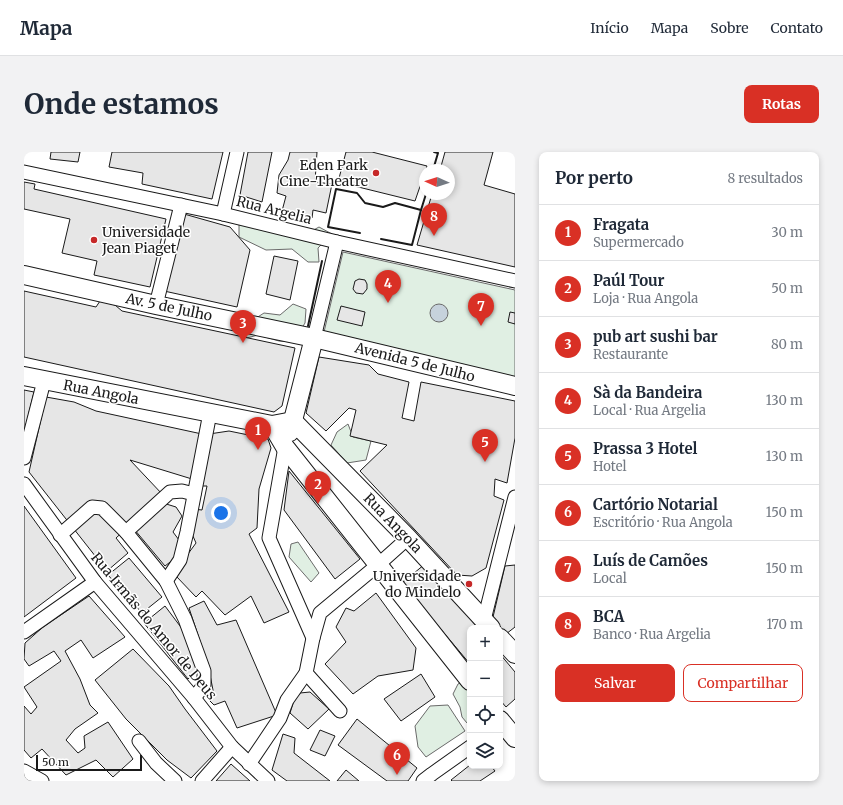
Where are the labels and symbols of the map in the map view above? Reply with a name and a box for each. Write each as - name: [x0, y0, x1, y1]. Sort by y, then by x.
- place label: Eden Park Cine-Theatre: [280, 156, 368, 190]
- north arrow: [419, 164, 455, 200]
- marker: Eden Park Cine-Theatre: [371, 168, 381, 178]
- street label: Rua Argelia: [234, 192, 314, 228]
- pin: 8: [421, 203, 447, 236]
- place label: Universidade Jean Piaget: [101, 223, 190, 257]
- marker: Universidade Jean Piaget: [89, 235, 99, 245]
- pin: 4: [375, 270, 401, 303]
- street label: Av. 5 de Julho: [123, 289, 214, 325]
- pin: 7: [468, 293, 494, 326]
- pin: 3: [230, 310, 256, 343]
- street label: Avenida 5 de Julho: [352, 338, 477, 386]
- street label: Rua Angola: [62, 376, 141, 408]
- pin: 1: [245, 417, 271, 450]
- pin: 5: [472, 429, 498, 462]
- pin: 2: [305, 471, 331, 504]
- street label: Rua Angola: [360, 489, 426, 557]
- your location: [211, 503, 231, 523]
- street label: Rua Irmãs do Amor de Deus: [87, 549, 221, 703]
- place label: Universidade do Mindelo: [373, 567, 461, 601]
- marker: Universidade do Mindelo: [464, 579, 474, 589]
- pin: 6: [384, 742, 410, 775]
- scale bar: [36, 753, 142, 772]

